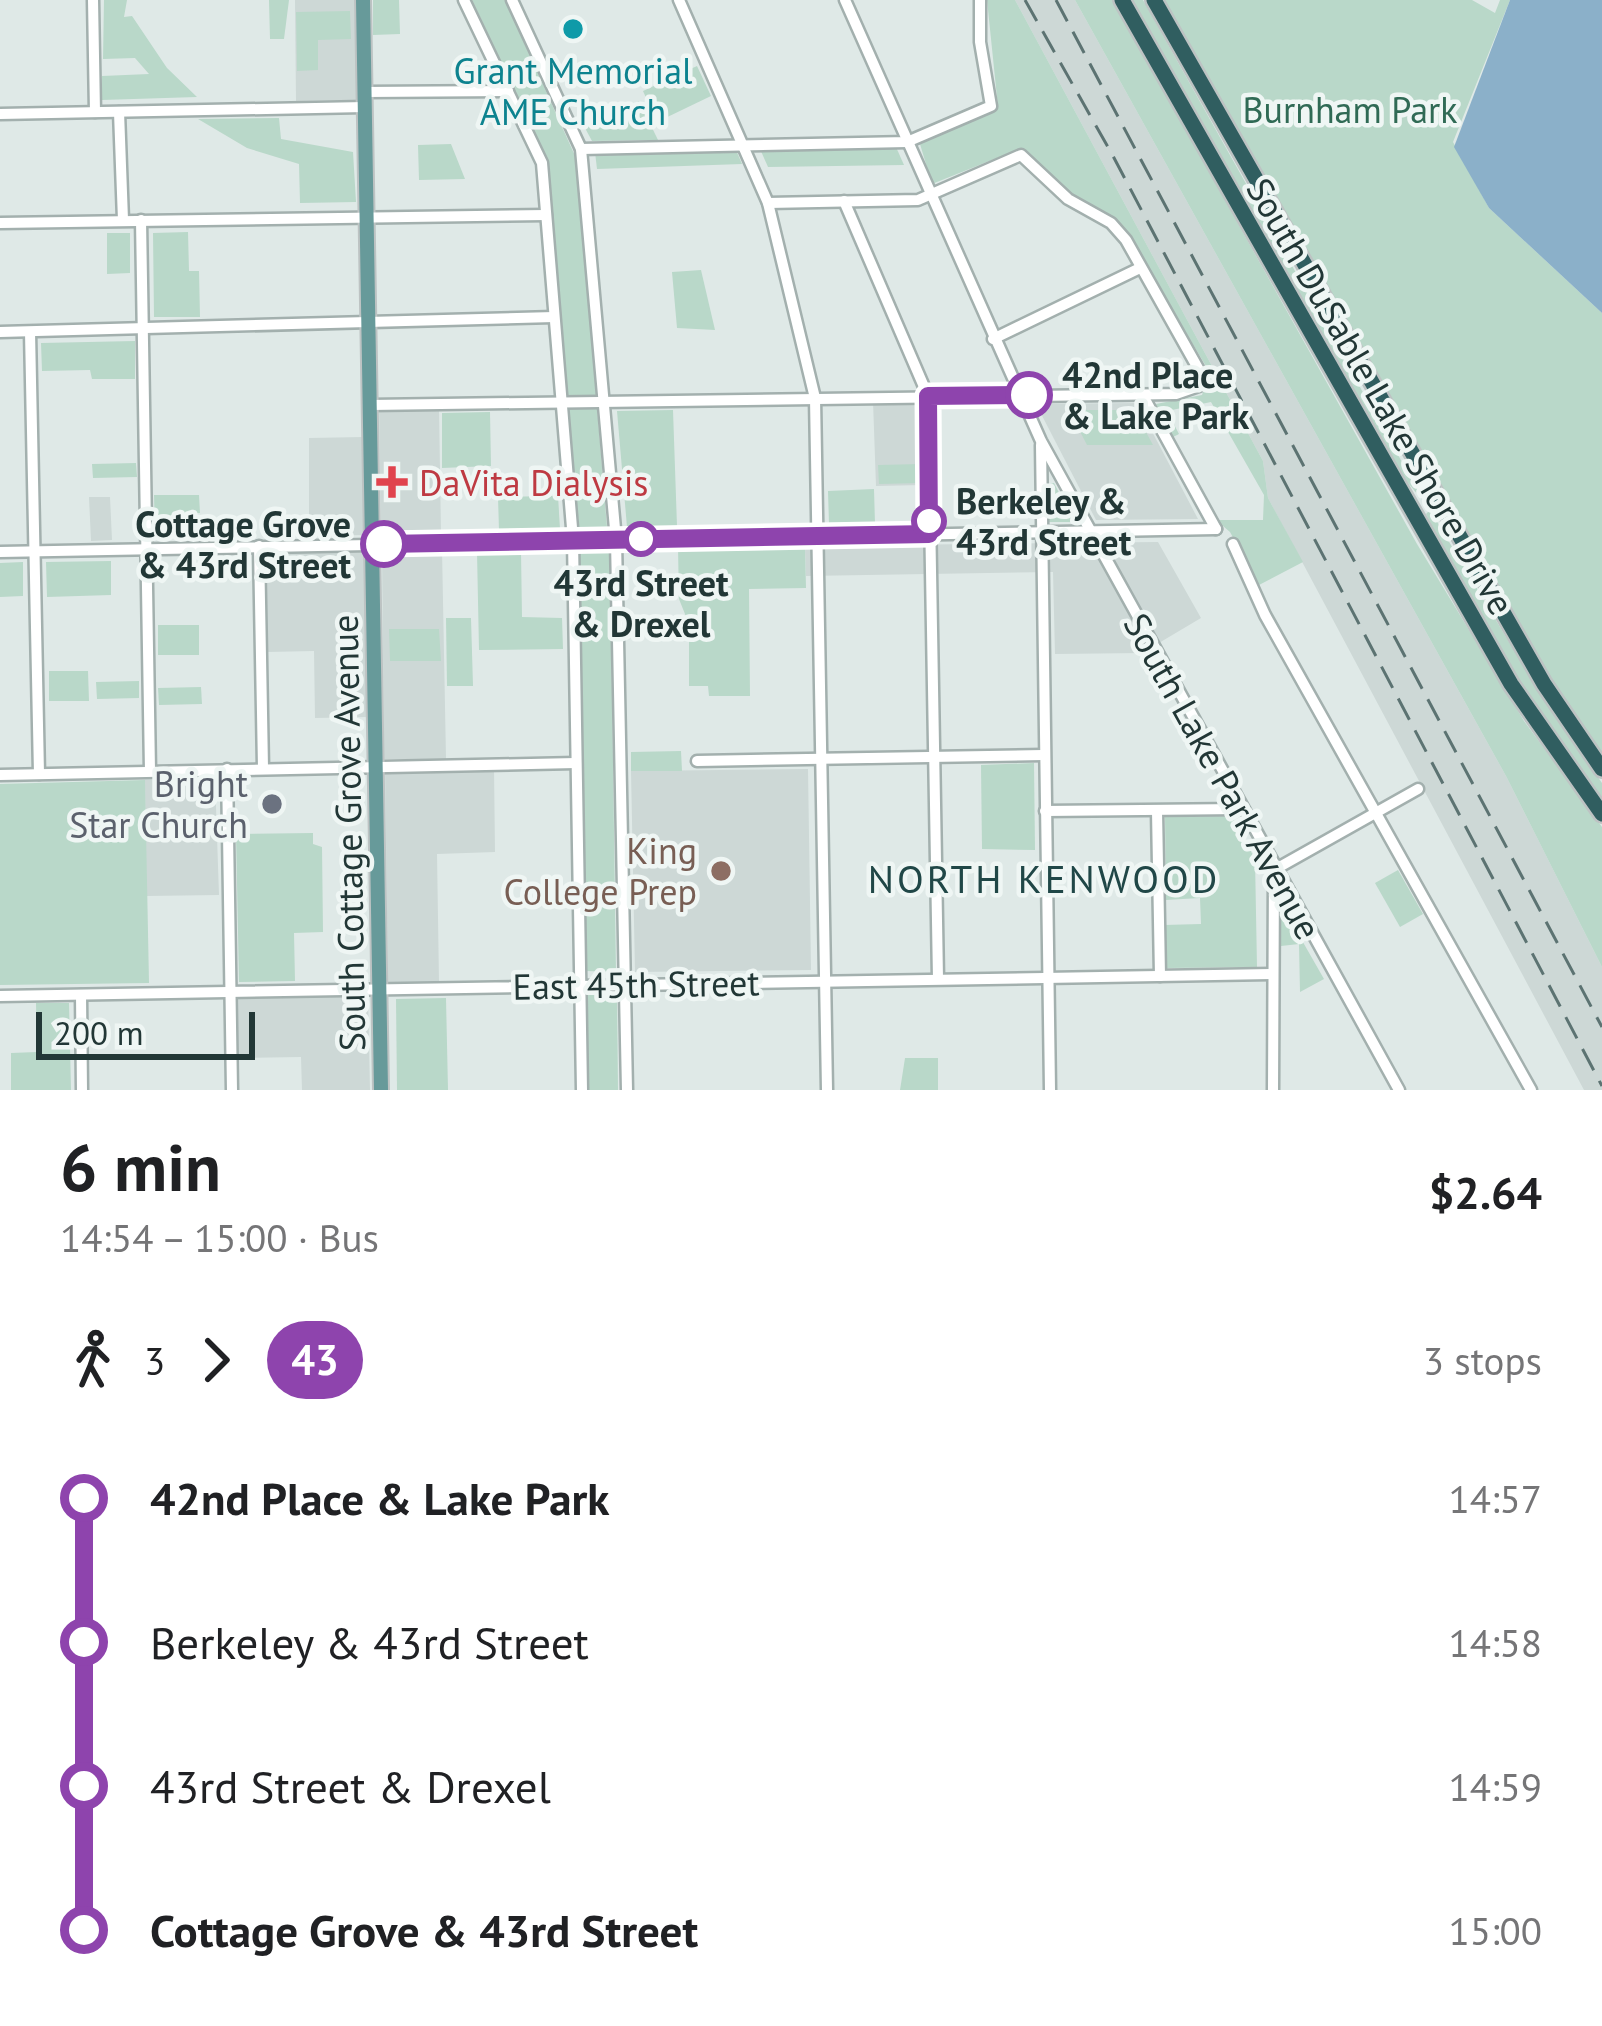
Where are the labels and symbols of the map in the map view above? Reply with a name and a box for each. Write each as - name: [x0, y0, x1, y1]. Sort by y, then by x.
- marker: Grant Memorial AME Church: [560, 16, 586, 42]
- place label: Grant Memorial AME Church: [453, 47, 693, 135]
- park label: Burnham Park: [1243, 86, 1457, 133]
- street label: South DuSable Lake Shore Drive: [1237, 169, 1525, 623]
- place label: 42nd Place & Lake Park: [1062, 351, 1249, 439]
- marker: 42nd Place & Lake Park: [1007, 373, 1051, 417]
- place label: DaVita Dialysis: [419, 459, 648, 506]
- marker: DaVita Dialysis: [376, 466, 408, 498]
- place label: Berkeley & 43rd Street: [956, 477, 1132, 565]
- place label: Cottage Grove & 43rd Street: [135, 500, 351, 588]
- marker: Berkeley & 43rd Street: [913, 505, 945, 537]
- marker: Cottage Grove & 43rd Street: [362, 522, 406, 566]
- marker: 43rd Street & Drexel: [625, 523, 657, 555]
- place label: 43rd Street & Drexel: [553, 559, 729, 647]
- street label: South Lake Park Avenue: [1114, 605, 1332, 947]
- street label: South Cottage Grove Avenue: [321, 614, 375, 1052]
- place label: Bright Star Church: [69, 760, 248, 848]
- marker: Bright Star Church: [259, 791, 285, 817]
- place label: King College Prep: [503, 827, 697, 915]
- district label: NORTH KENWOOD: [868, 853, 1220, 904]
- marker: King College Prep: [708, 858, 734, 884]
- street label: East 45th Street: [512, 958, 760, 1010]
- scale bar: [36, 1006, 255, 1059]

